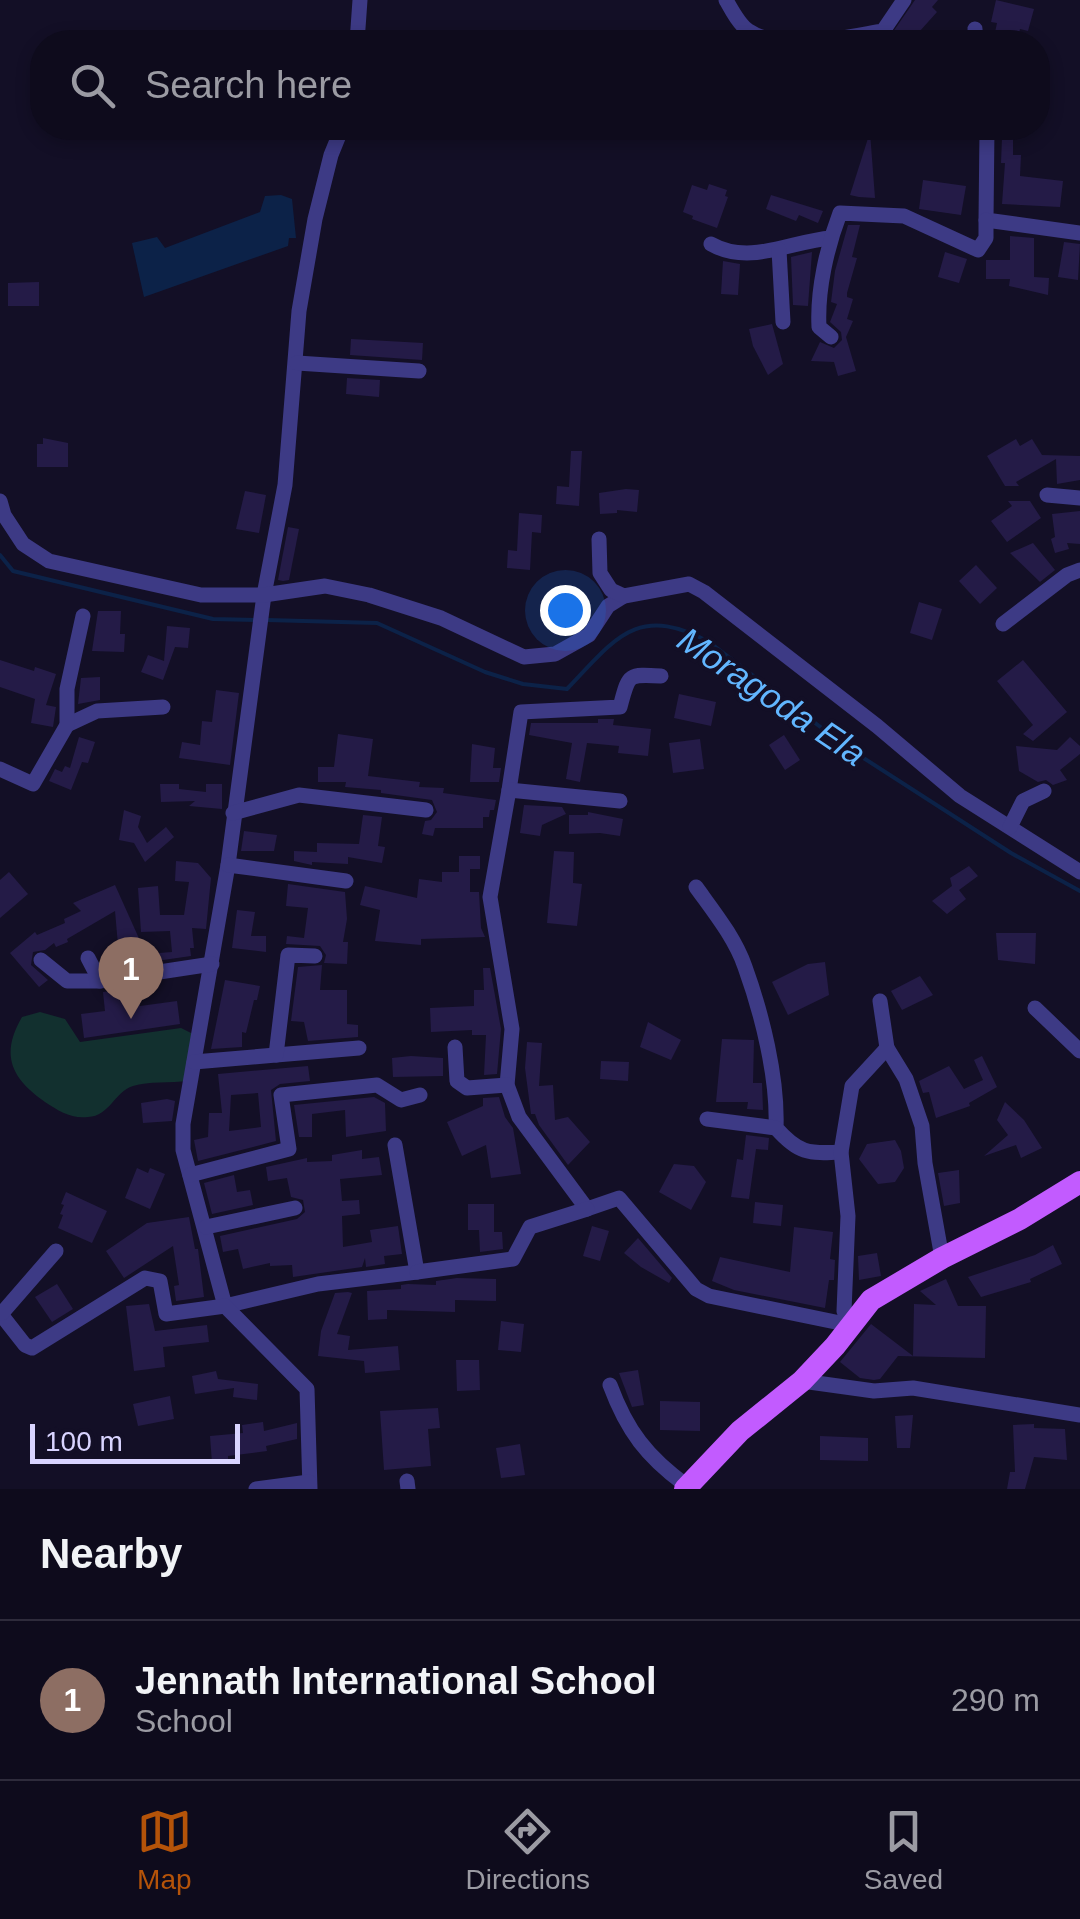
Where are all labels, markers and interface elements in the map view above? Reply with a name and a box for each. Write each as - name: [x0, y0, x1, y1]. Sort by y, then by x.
- search box: [30, 30, 1050, 140]
- icon: search: [65, 58, 120, 113]
- text: Search here: [145, 64, 352, 106]
- your location: [540, 585, 591, 636]
- water label: Moragoda Ela: [671, 619, 873, 773]
- pin: 1: [98, 936, 164, 1019]
- scale bar: [30, 1419, 240, 1464]
- text: 100 m: [45, 1426, 123, 1457]
- text: Nearby: [40, 1530, 182, 1577]
- text: Jennath International School: [135, 1660, 657, 1702]
- text: 1: [64, 1682, 81, 1718]
- text: 290 m: [951, 1682, 1040, 1718]
- text: School: [135, 1703, 233, 1739]
- tab: Map: [137, 1804, 192, 1896]
- tab: Directions: [466, 1804, 590, 1896]
- tab: Saved: [864, 1804, 943, 1896]

